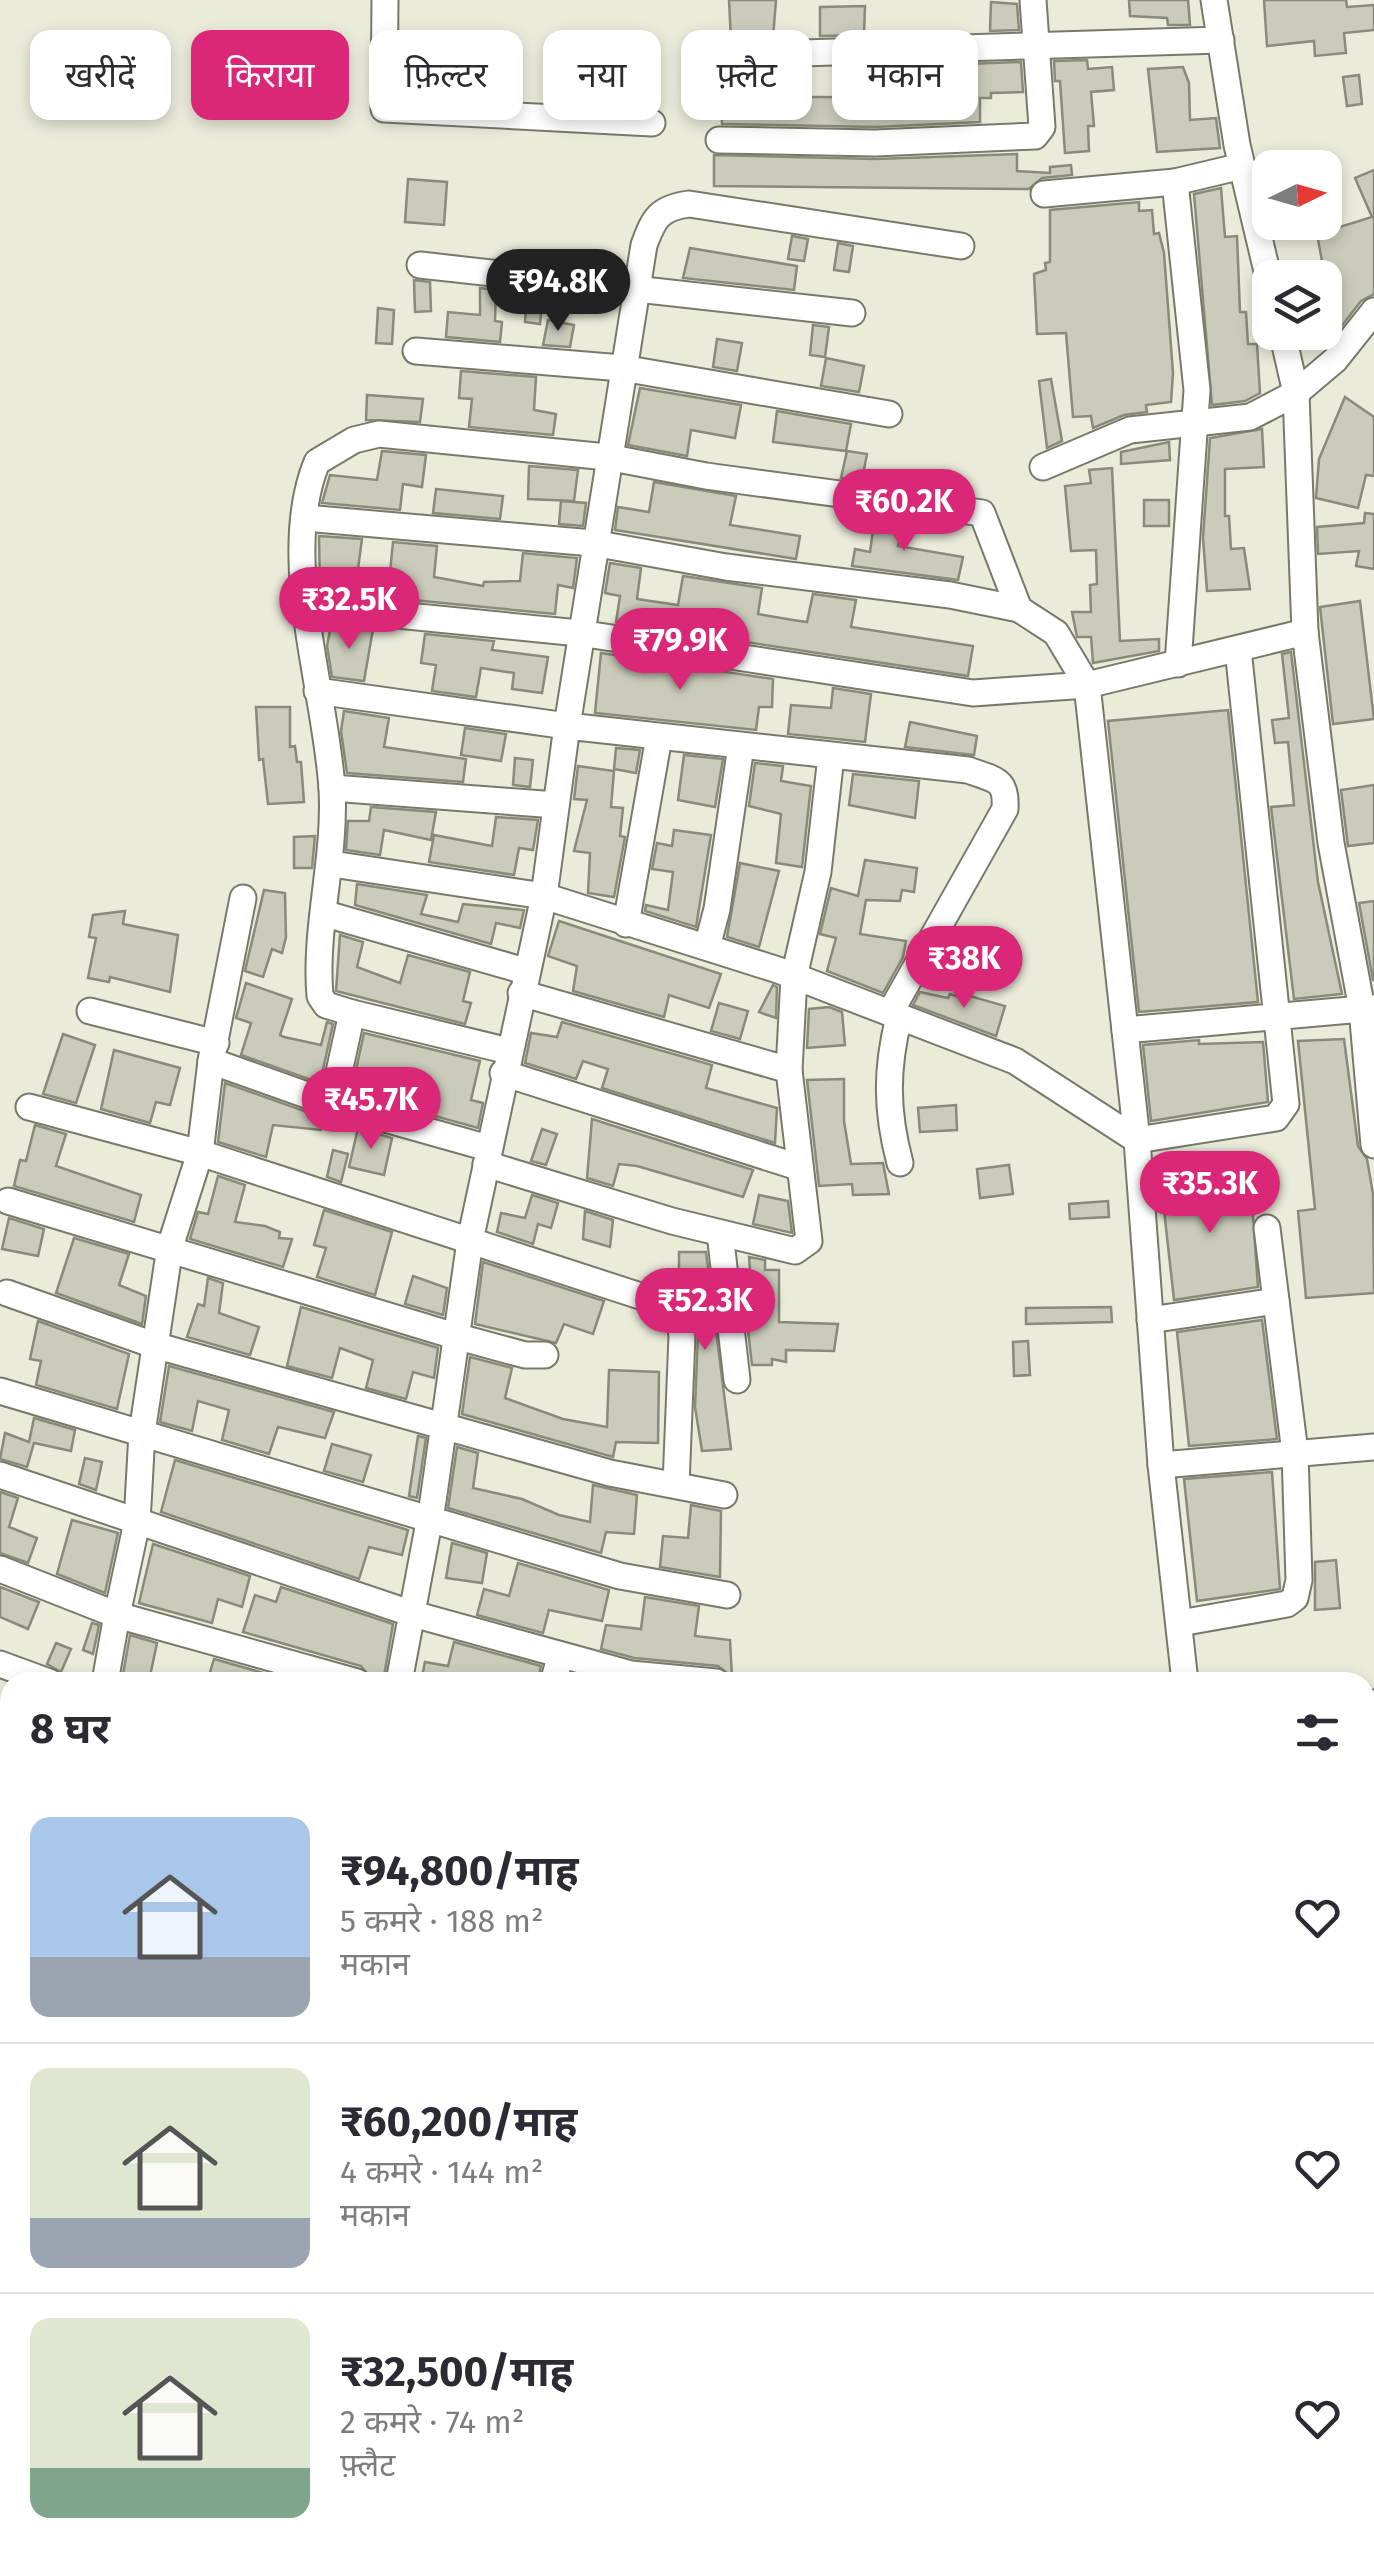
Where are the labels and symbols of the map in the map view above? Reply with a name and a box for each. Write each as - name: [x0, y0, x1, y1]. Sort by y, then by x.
- north arrow: [1252, 150, 1342, 240]
- pin: ₹94.8K: [477, 249, 639, 334]
- pin: ₹60.2K: [823, 469, 985, 554]
- pin: ₹32.5K: [268, 567, 430, 652]
- pin: ₹79.9K: [599, 608, 761, 693]
- pin: ₹38K: [905, 926, 1023, 1011]
- pin: ₹45.7K: [290, 1067, 452, 1152]
- pin: ₹35.3K: [1129, 1151, 1291, 1236]
- pin: ₹52.3K: [624, 1268, 786, 1353]

